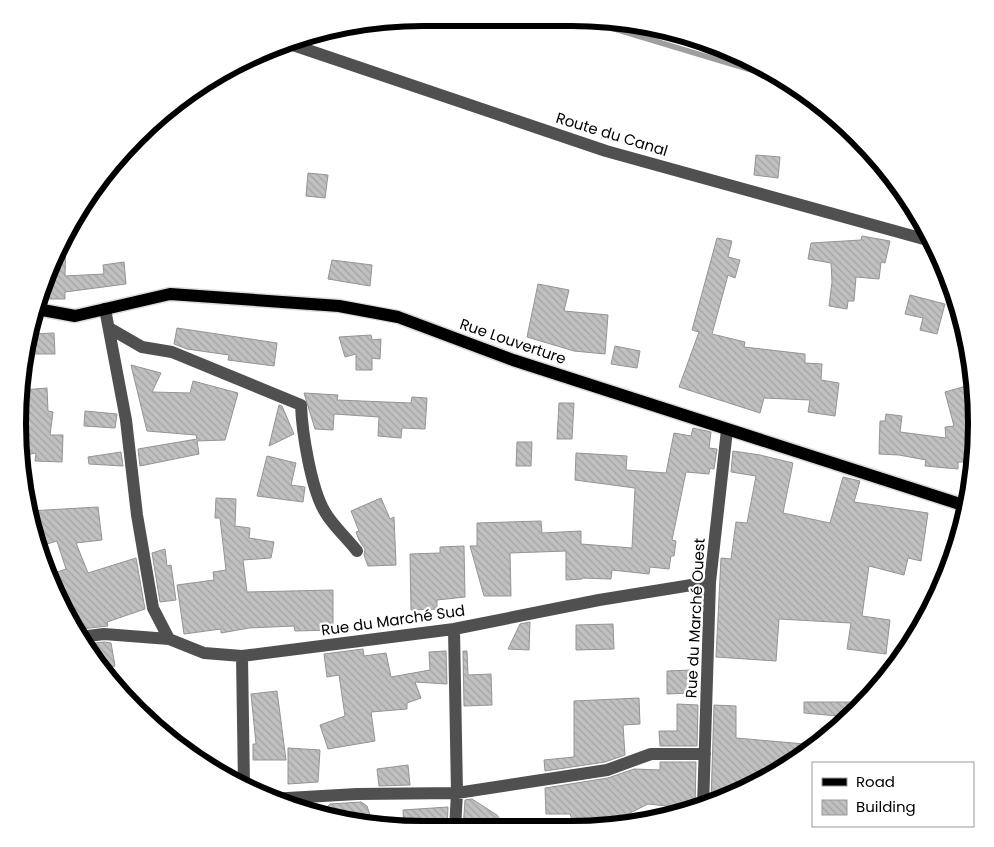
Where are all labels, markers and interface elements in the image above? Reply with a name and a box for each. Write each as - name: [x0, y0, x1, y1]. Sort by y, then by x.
- street label: Route du Canal: [553, 107, 671, 161]
- street label: Rue Louverture: [457, 313, 569, 369]
- street label: Rue du Marché Ouest: [680, 537, 710, 699]
- street label: Rue du Marché Sud: [320, 600, 466, 640]
- legend: [812, 762, 974, 827]
- text: Road: [856, 771, 895, 792]
- text: Building: [856, 796, 916, 817]

